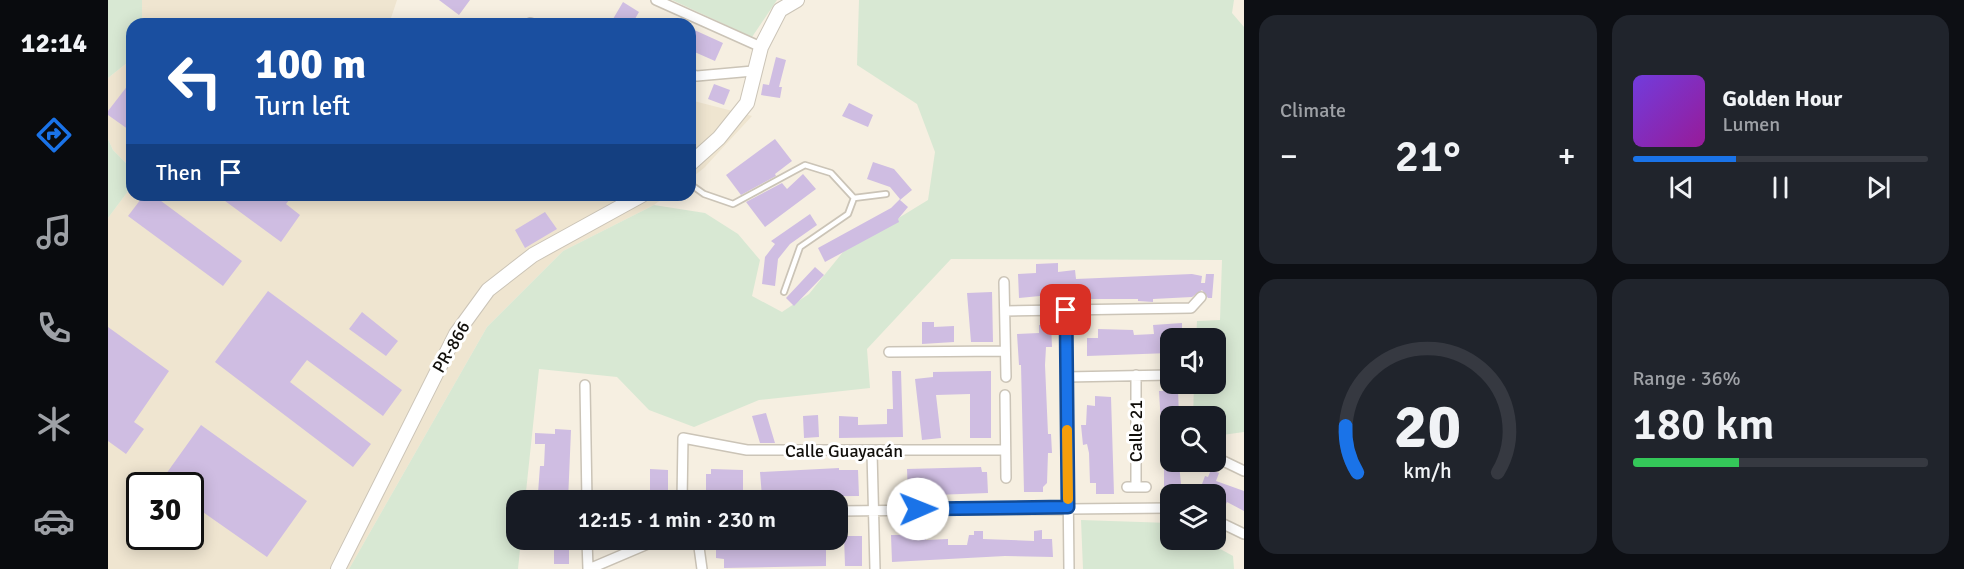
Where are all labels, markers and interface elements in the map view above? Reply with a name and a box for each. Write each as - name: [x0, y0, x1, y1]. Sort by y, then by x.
- text: 12:14: [21, 27, 87, 60]
- text: 100 m: [255, 39, 366, 90]
- icon: left: [156, 42, 234, 120]
- text: Golden Hour: [1723, 85, 1842, 112]
- text: Turn left: [255, 90, 350, 123]
- text: Climate: [1280, 98, 1346, 123]
- text: Lumen: [1723, 112, 1780, 137]
- icon: directions: [33, 114, 75, 156]
- text: 21°: [1395, 129, 1461, 184]
- text: −: [1280, 136, 1298, 177]
- text: +: [1558, 136, 1575, 177]
- icon: arrive: [214, 156, 247, 189]
- text: Then: [156, 159, 202, 186]
- icon: previous: [1665, 171, 1698, 204]
- icon: pause: [1764, 171, 1797, 204]
- icon: next: [1862, 171, 1895, 204]
- icon: music: [33, 211, 75, 253]
- pin: [1040, 284, 1091, 335]
- icon: arrive: [1049, 293, 1082, 326]
- icon: phone: [33, 307, 75, 349]
- street label: PR-866: [427, 317, 475, 377]
- map controls: [1160, 328, 1226, 550]
- button: sound: [1160, 328, 1226, 394]
- text: Range · 36%: [1633, 366, 1741, 391]
- text: 20: [1394, 388, 1461, 465]
- text: 180 km: [1633, 397, 1775, 452]
- street label: Calle 21: [1125, 400, 1147, 462]
- icon: climate: [33, 403, 75, 445]
- button: search: [1160, 406, 1226, 472]
- street label: Calle Guayacán: [785, 440, 903, 462]
- text: km/h: [1403, 459, 1452, 485]
- speed limit sign: 30: [126, 472, 204, 550]
- position arrow: [886, 477, 950, 541]
- button: layers: [1160, 484, 1226, 550]
- icon: car: [33, 500, 75, 542]
- text: 12:15 · 1 min · 230 m: [578, 506, 776, 533]

